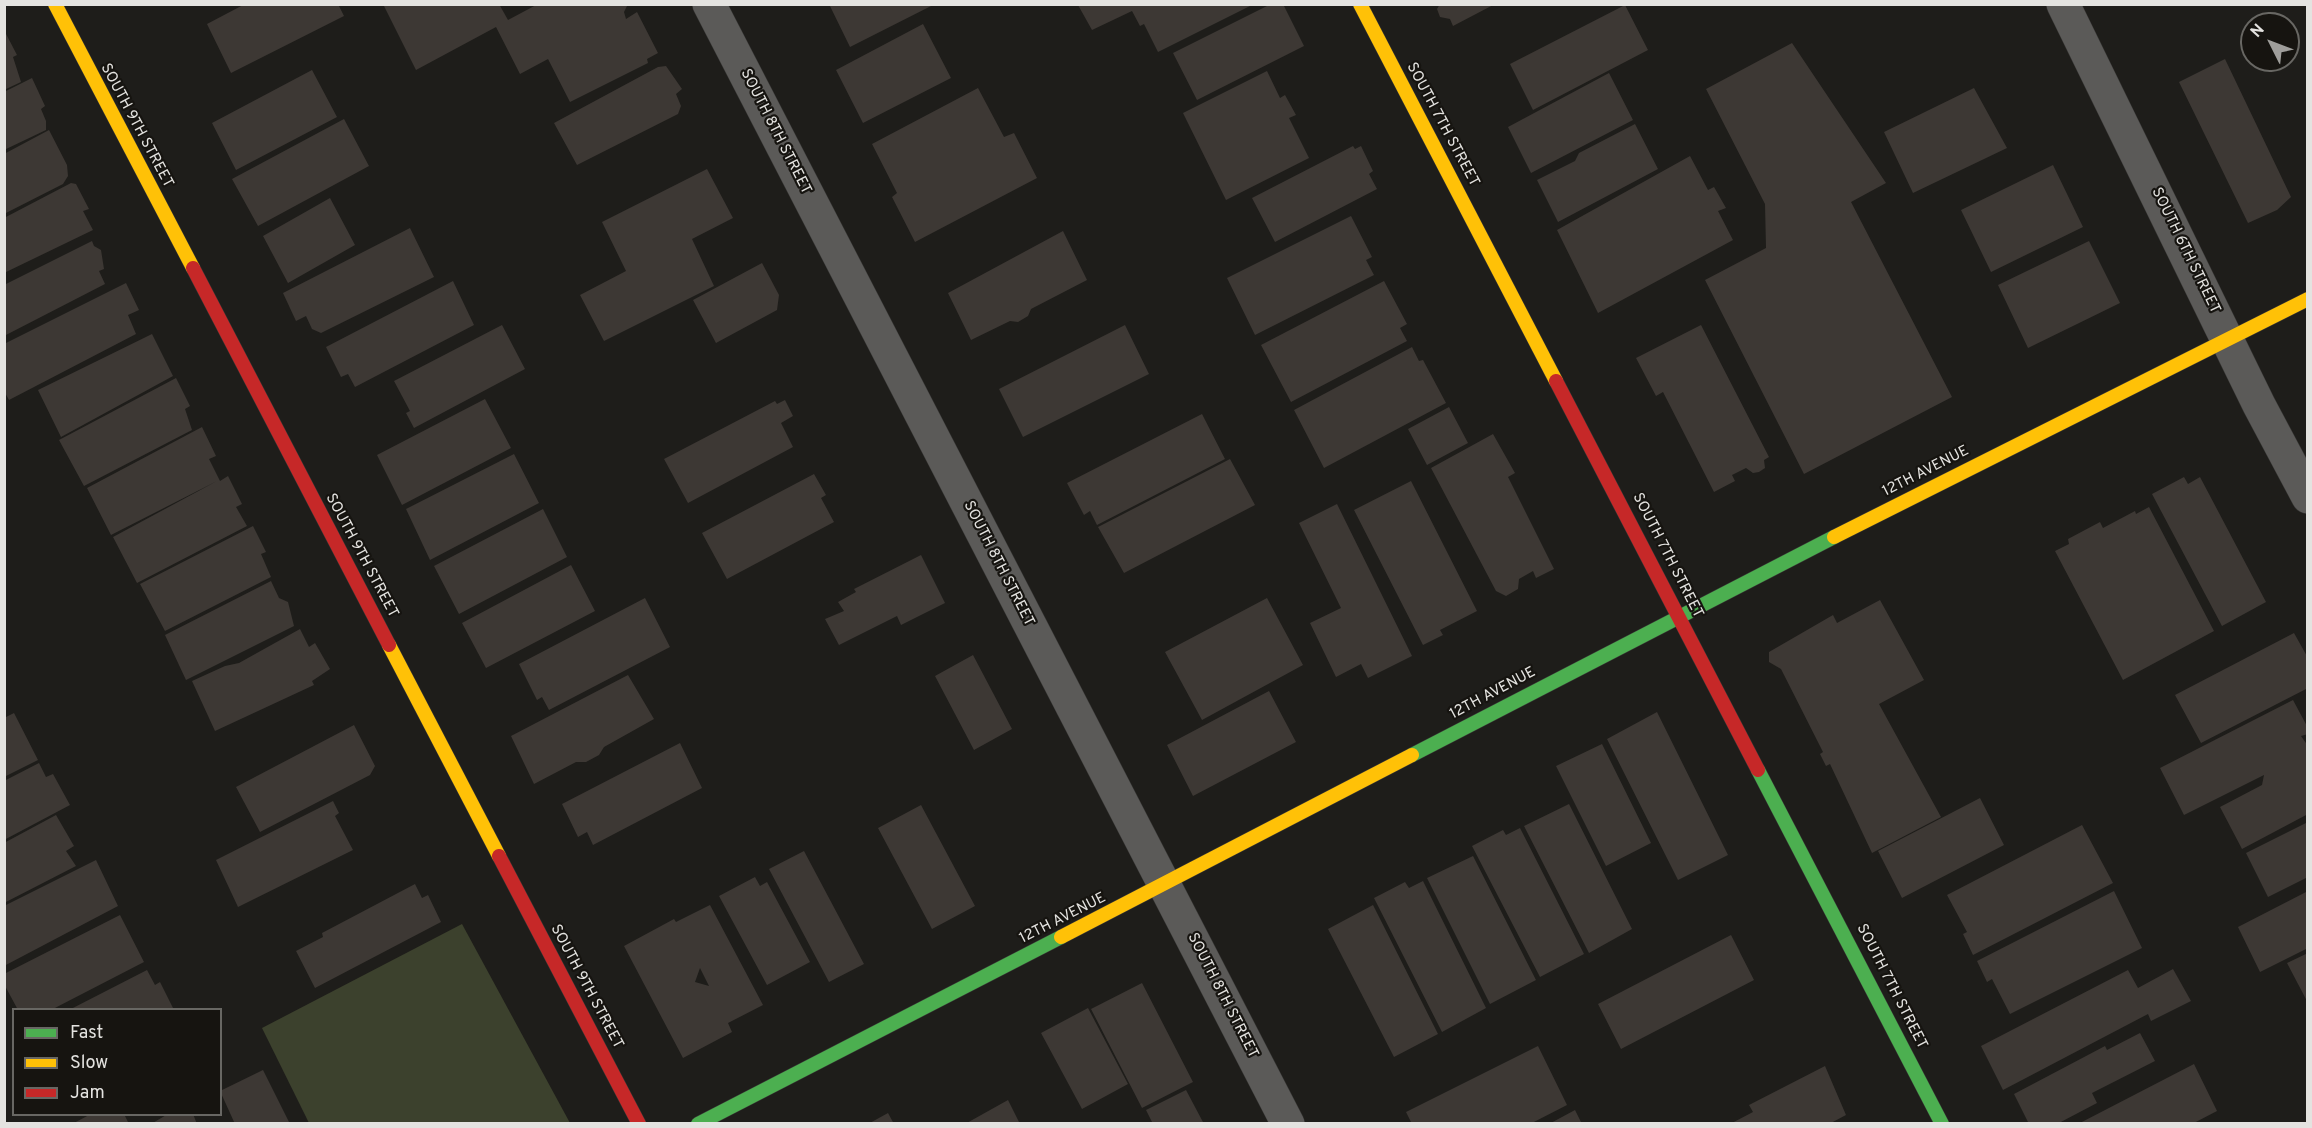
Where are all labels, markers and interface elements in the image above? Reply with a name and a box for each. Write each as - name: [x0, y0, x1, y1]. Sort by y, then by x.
- north arrow: [2240, 12, 2300, 72]
- text: N: [2247, 20, 2269, 42]
- street label: SOUTH 7TH STREET: [1402, 60, 1482, 190]
- street label: SOUTH 9TH STREET: [96, 61, 176, 191]
- street label: SOUTH 8TH STREET: [736, 66, 814, 198]
- street label: SOUTH 6TH STREET: [2147, 185, 2223, 317]
- street label: 12TH AVENUE: [1880, 443, 1972, 501]
- street label: SOUTH 7TH STREET: [1628, 490, 1706, 622]
- street label: SOUTH 9TH STREET: [321, 491, 401, 621]
- street label: SOUTH 8TH STREET: [959, 498, 1037, 630]
- street label: 12TH AVENUE: [1447, 664, 1539, 724]
- street label: 12TH AVENUE: [1017, 890, 1109, 948]
- street label: SOUTH 7TH STREET: [1852, 921, 1930, 1053]
- street label: SOUTH 9TH STREET: [546, 922, 626, 1052]
- street label: SOUTH 8TH STREET: [1183, 930, 1261, 1062]
- legend: [12, 1008, 222, 1116]
- text: Fast: [70, 1022, 103, 1045]
- text: Slow: [70, 1052, 108, 1075]
- text: Jam: [70, 1082, 105, 1105]

